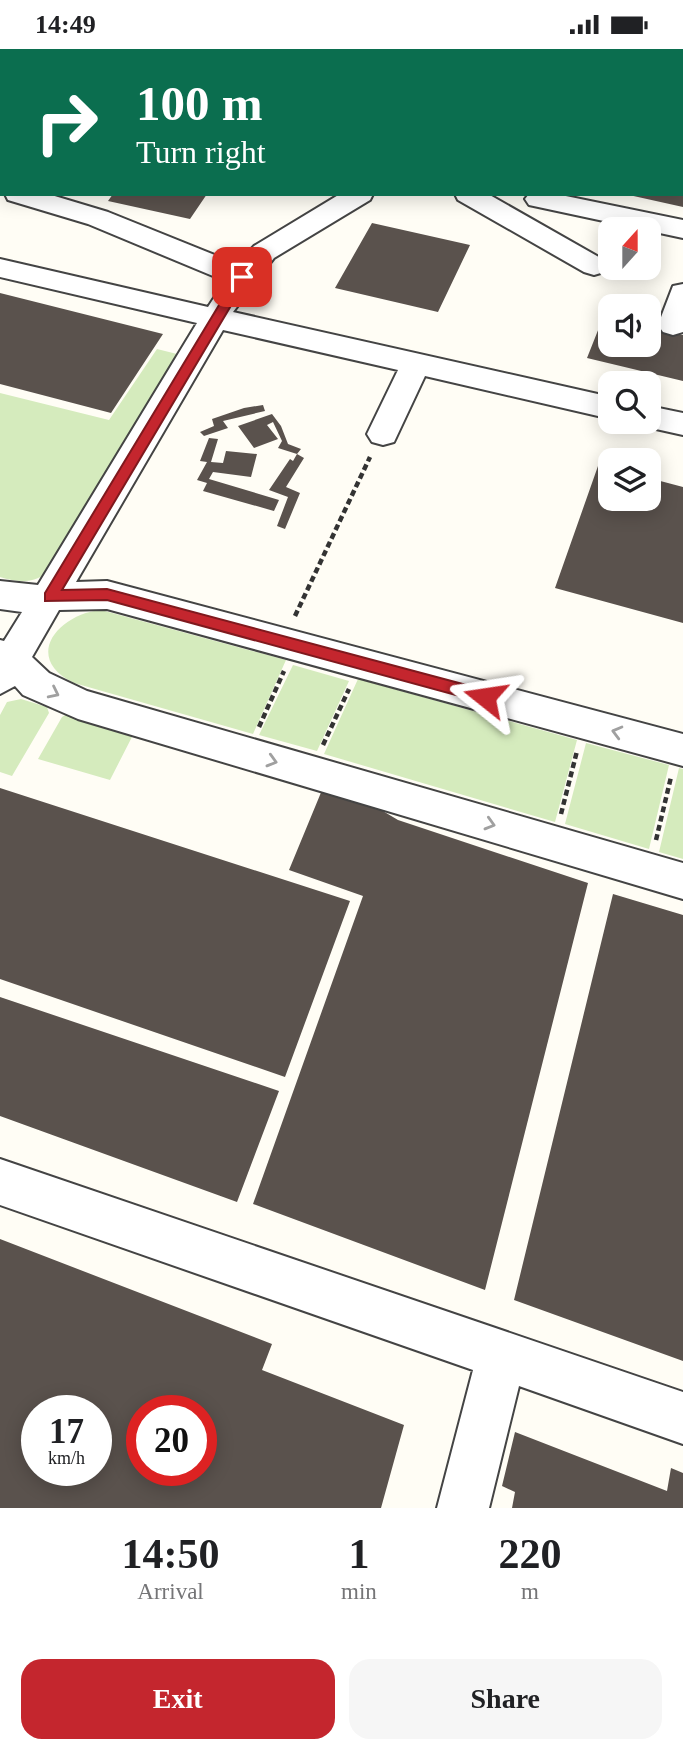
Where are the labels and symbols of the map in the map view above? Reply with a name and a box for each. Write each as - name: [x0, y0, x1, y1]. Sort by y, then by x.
- north arrow: [598, 217, 662, 280]
- pin: [212, 247, 272, 307]
- position arrow: [448, 660, 522, 734]
- one-way arrow: [47, 685, 59, 699]
- one-way arrow: [611, 726, 623, 740]
- one-way arrow: [265, 752, 277, 767]
- one-way arrow: [484, 816, 496, 830]
- speed limit sign: 20: [126, 1395, 217, 1486]

